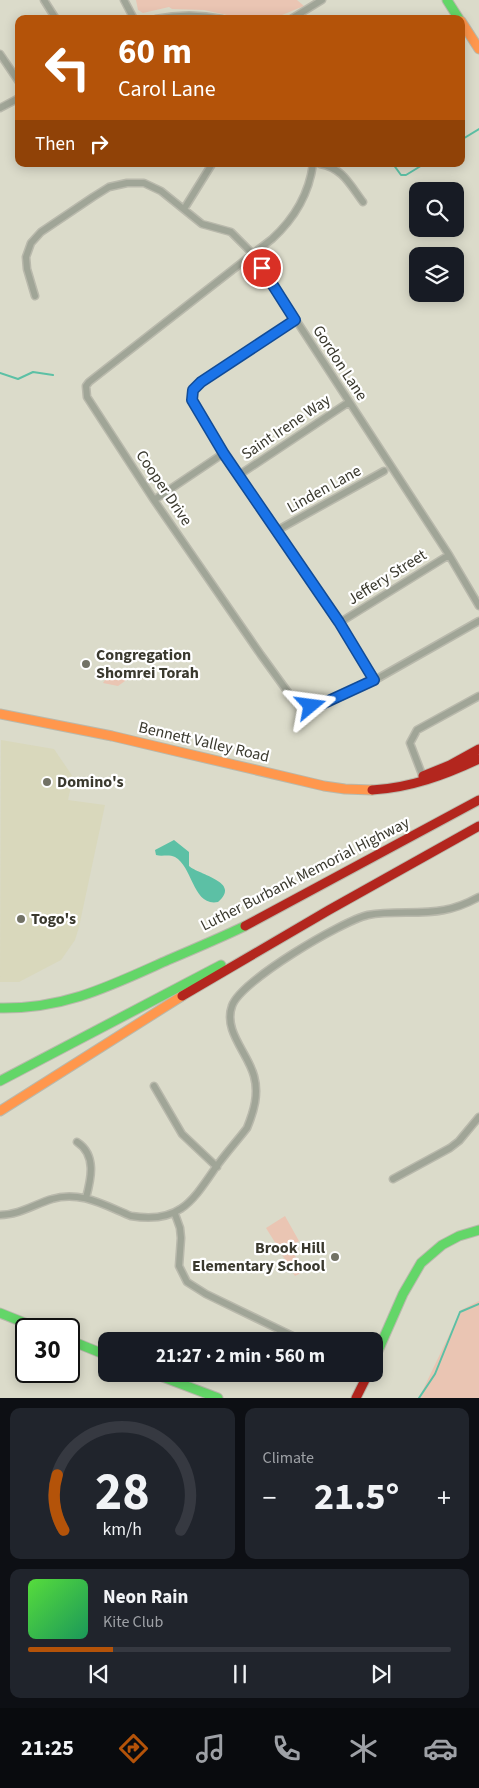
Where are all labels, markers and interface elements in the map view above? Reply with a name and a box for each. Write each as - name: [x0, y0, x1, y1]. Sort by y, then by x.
- text: 60 m: [118, 27, 192, 77]
- icon: left: [35, 35, 100, 100]
- text: Carol Lane: [118, 73, 216, 105]
- icon: right: [85, 130, 113, 158]
- text: Then: [35, 131, 75, 158]
- map controls: [409, 182, 464, 302]
- button: search: [409, 182, 464, 237]
- pin: [241, 247, 283, 289]
- button: layers: [409, 247, 464, 302]
- icon: arrive: [248, 254, 276, 282]
- street label: Gordon Lane: [307, 321, 373, 405]
- street label: Saint Irene Way: [237, 389, 335, 465]
- street label: Cooper Drive: [131, 446, 197, 530]
- street label: Linden Lane: [283, 460, 365, 518]
- street label: Jeffery Street: [343, 544, 431, 610]
- place label: Congregation Shomrei Torah: [96, 644, 199, 684]
- marker: Congregation Shomrei Torah: [80, 658, 92, 670]
- position arrow: [284, 679, 336, 731]
- street label: Bennett Valley Road: [137, 716, 271, 768]
- place label: Domino's: [57, 771, 124, 793]
- marker: Domino's: [41, 776, 53, 788]
- street label: Luther Burbank Memorial Highway: [197, 811, 414, 936]
- place label: Togo's: [31, 908, 76, 930]
- marker: Togo's: [15, 913, 27, 925]
- place label: Brook Hill Elementary School: [192, 1237, 325, 1277]
- marker: Brook Hill Elementary School: [329, 1251, 341, 1263]
- speed limit sign: 30: [15, 1318, 80, 1383]
- text: 21:27 · 2 min · 560 m: [156, 1343, 325, 1370]
- text: Climate: [263, 1447, 314, 1469]
- text: 28: [95, 1456, 150, 1530]
- text: 21.5°: [314, 1470, 399, 1524]
- text: −: [263, 1478, 276, 1518]
- text: +: [437, 1478, 451, 1518]
- text: km/h: [102, 1517, 142, 1542]
- text: Neon Rain: [103, 1584, 188, 1611]
- text: Kite Club: [103, 1611, 163, 1633]
- icon: previous: [85, 1660, 113, 1688]
- icon: pause: [226, 1660, 254, 1688]
- icon: next: [367, 1660, 395, 1688]
- icon: directions: [116, 1731, 151, 1766]
- icon: music: [193, 1731, 228, 1766]
- icon: phone: [269, 1731, 304, 1766]
- icon: climate: [346, 1731, 381, 1766]
- icon: car: [423, 1731, 458, 1766]
- text: 21:25: [21, 1732, 74, 1764]

